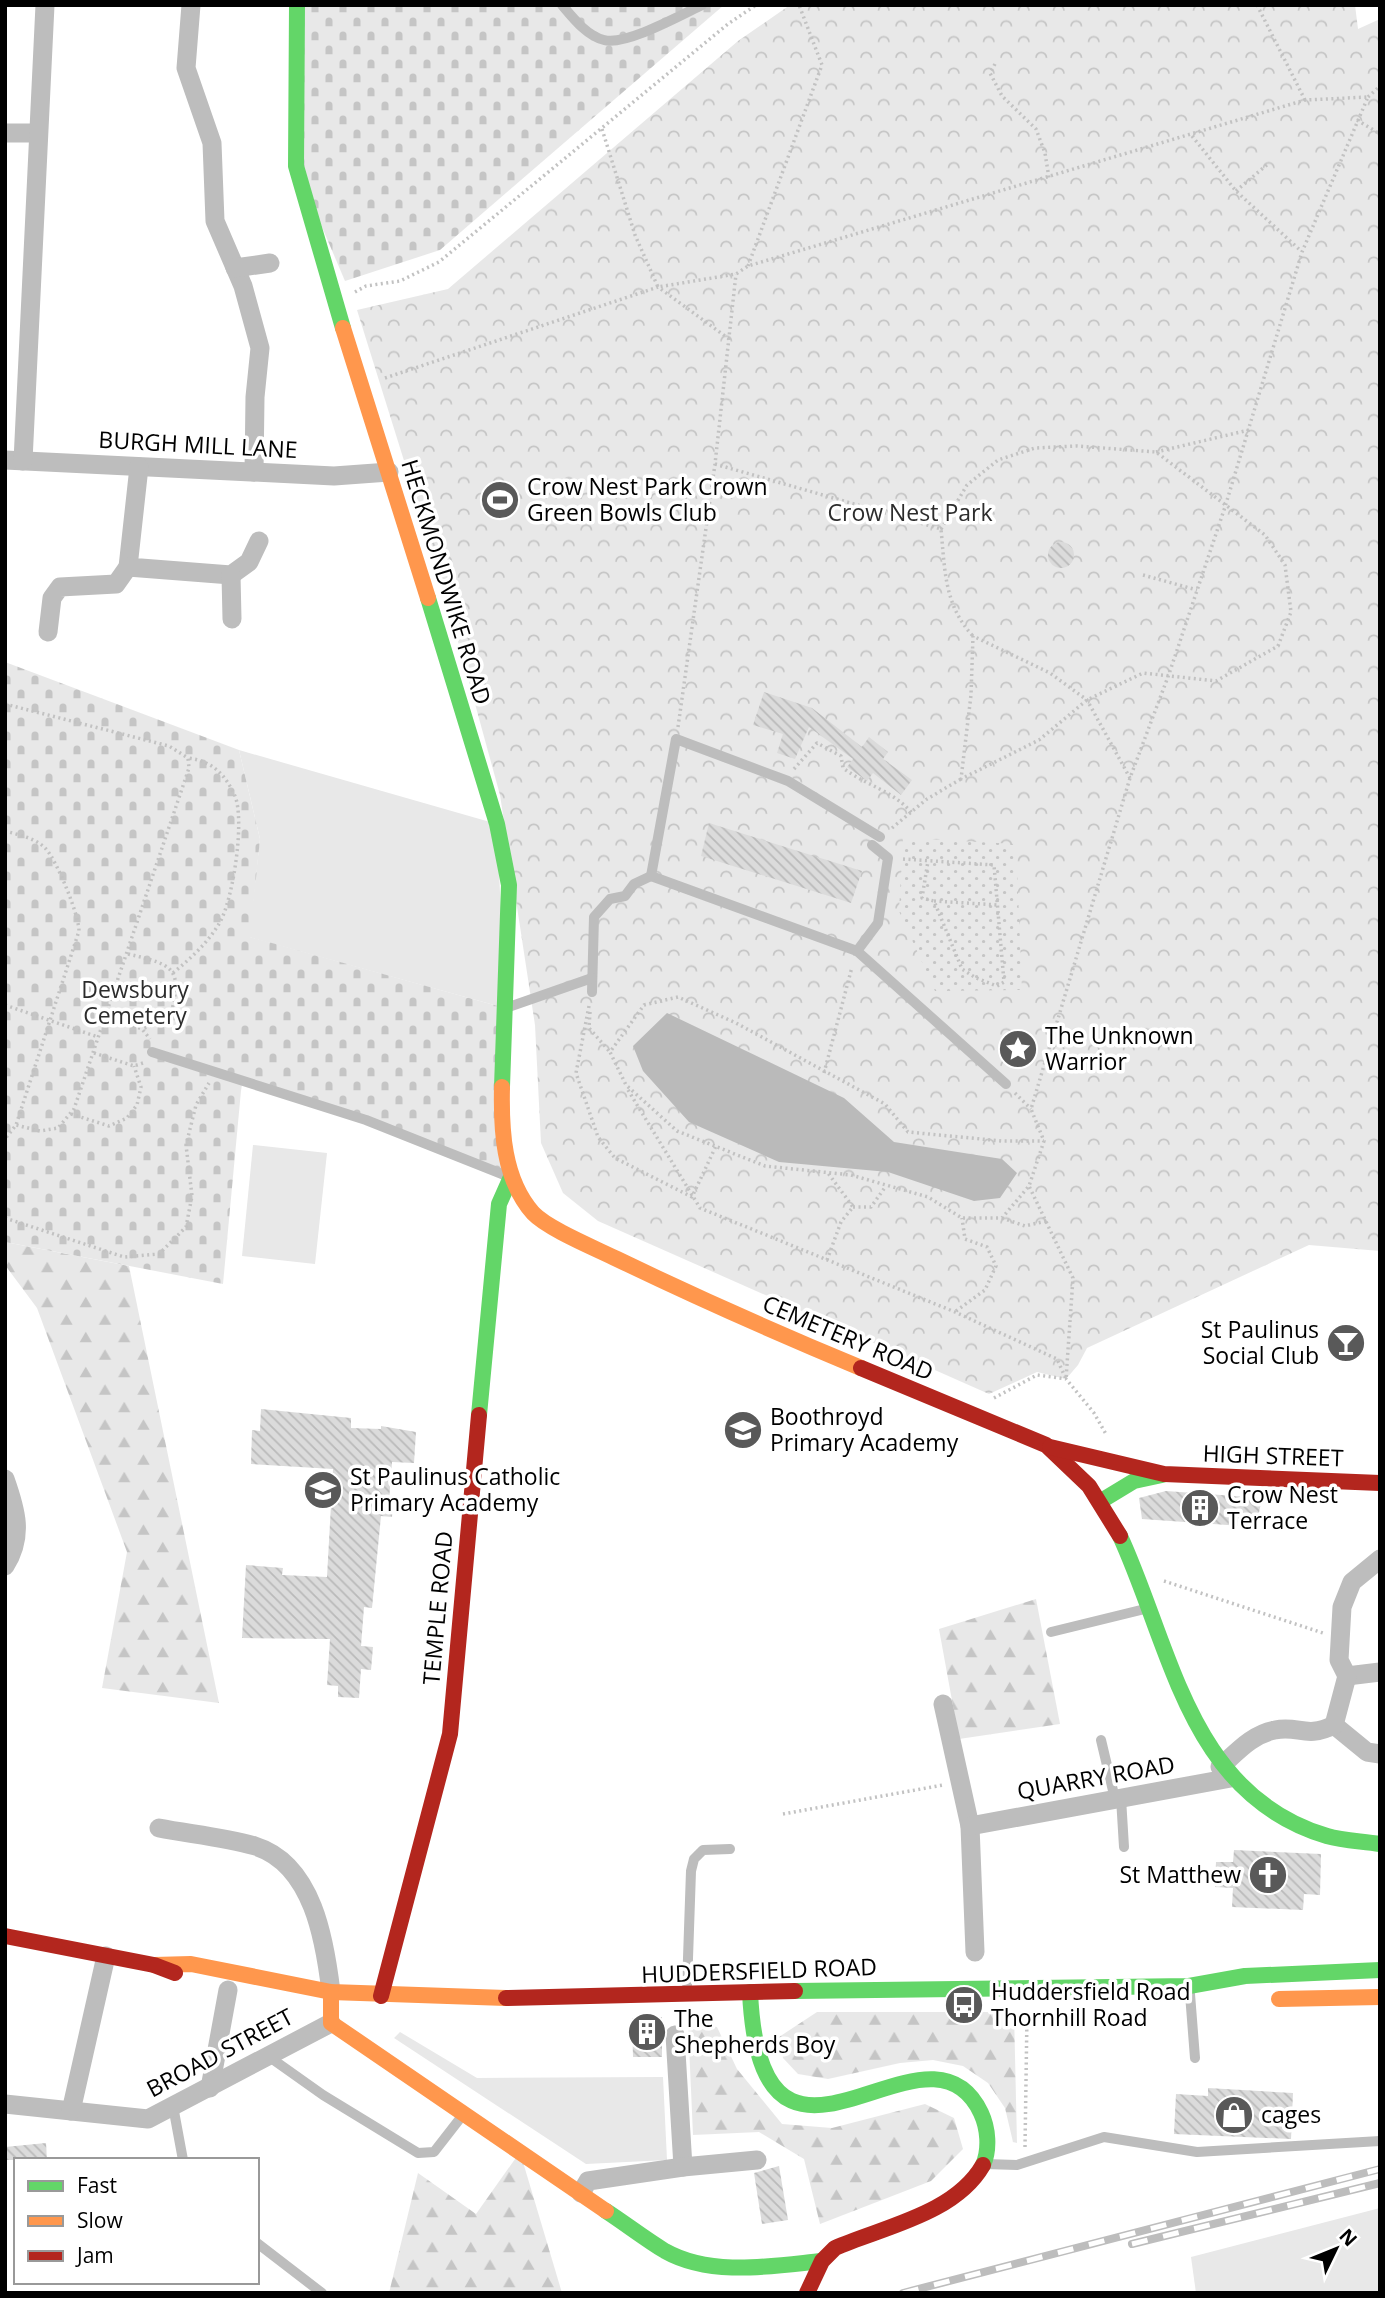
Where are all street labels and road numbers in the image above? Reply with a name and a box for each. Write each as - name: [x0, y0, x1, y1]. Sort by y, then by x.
- street label: BURGH MILL LANE: [98, 423, 298, 465]
- street label: HECKMONDWIKE ROAD: [394, 455, 499, 708]
- street label: CEMETERY ROAD: [758, 1287, 939, 1387]
- street label: HIGH STREET: [1202, 1437, 1344, 1473]
- street label: TEMPLE ROAD: [414, 1530, 460, 1686]
- street label: QUARRY ROAD: [1014, 1747, 1177, 1807]
- street label: HUDDERSFIELD ROAD: [641, 1950, 877, 1990]
- street label: BROAD STREET: [141, 2000, 299, 2104]

